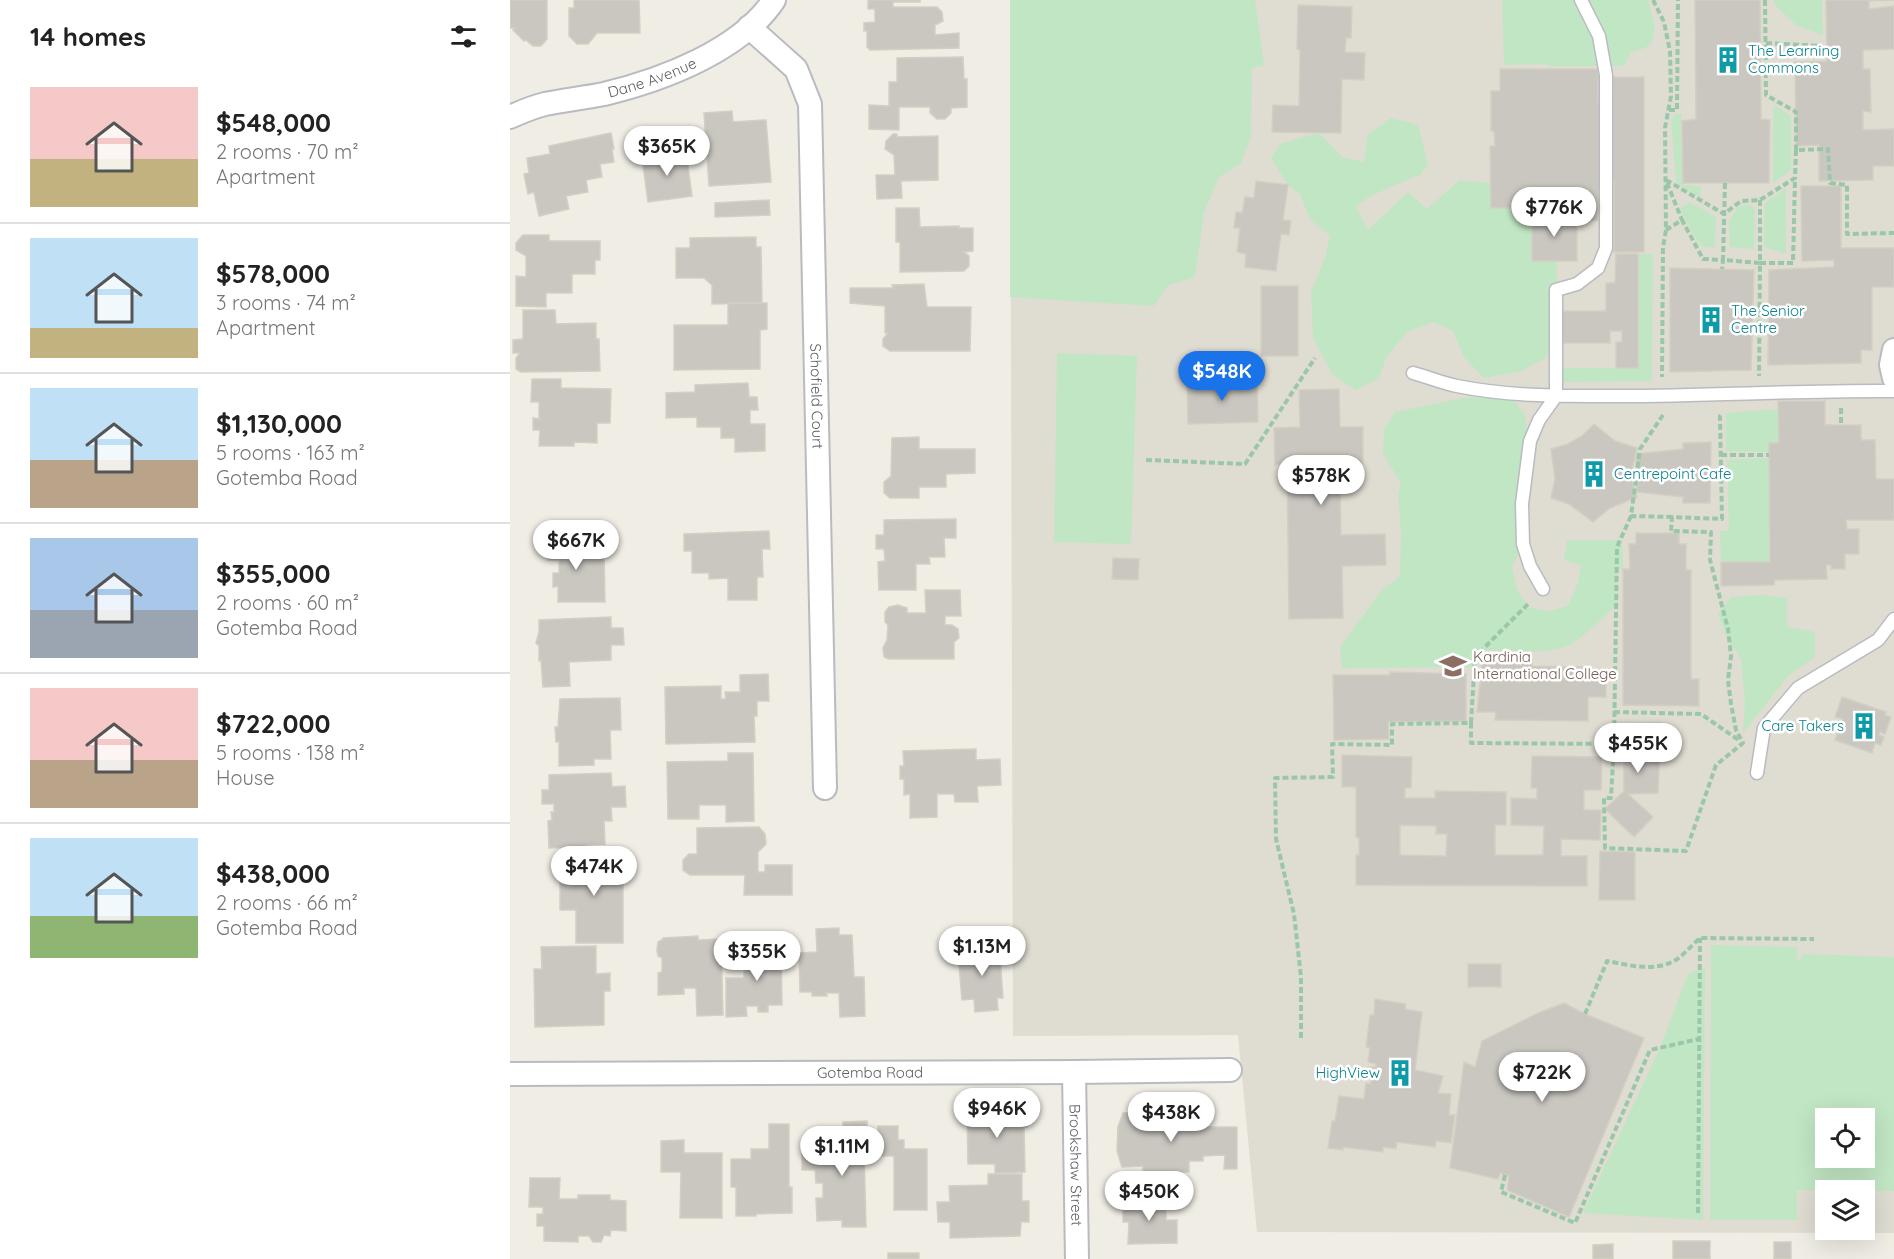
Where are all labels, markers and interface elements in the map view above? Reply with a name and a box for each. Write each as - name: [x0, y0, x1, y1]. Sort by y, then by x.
- text: 14 homes: [30, 20, 146, 53]
- icon: filters: [447, 20, 480, 53]
- place label: The Learning Commons: [1748, 41, 1839, 77]
- building icon: The Learning Commons: [1713, 45, 1743, 75]
- street label: Dane Avenue: [606, 53, 699, 102]
- text: $548,000: [216, 106, 331, 139]
- icon: home: [78, 111, 150, 183]
- pin: $365K: [625, 126, 709, 177]
- text: $365K: [638, 133, 696, 158]
- text: 2 rooms · 70 m²: [216, 139, 359, 164]
- text: Apartment: [216, 164, 316, 189]
- pin: $776K: [1512, 187, 1596, 238]
- text: $776K: [1525, 194, 1583, 219]
- text: $578,000: [216, 257, 330, 290]
- icon: home: [78, 262, 150, 334]
- text: 3 rooms · 74 m²: [216, 290, 356, 315]
- place label: The Senior Centre: [1731, 301, 1805, 337]
- building icon: The Senior Centre: [1696, 305, 1726, 335]
- text: Apartment: [216, 315, 316, 340]
- street label: Schofield Court: [806, 343, 828, 449]
- pin: $548K: [1180, 351, 1264, 402]
- text: $548K: [1192, 358, 1252, 383]
- text: $1,130,000: [216, 407, 342, 440]
- icon: home: [78, 412, 150, 484]
- text: 5 rooms · 163 m²: [216, 440, 365, 465]
- pin: $578K: [1279, 455, 1363, 506]
- building icon: Centrepoint Cafe: [1579, 459, 1609, 489]
- text: $578K: [1292, 462, 1350, 487]
- place label: Centrepoint Cafe: [1614, 464, 1731, 483]
- text: Gotemba Road: [216, 465, 358, 490]
- pin: $667K: [534, 520, 618, 571]
- text: $667K: [547, 527, 605, 552]
- text: $355,000: [216, 557, 330, 590]
- icon: home: [78, 562, 150, 634]
- text: 2 rooms · 60 m²: [216, 590, 359, 615]
- text: Gotemba Road: [216, 615, 358, 640]
- place label: Kardinia International College: [1473, 647, 1617, 683]
- school or university icon: Kardinia International College: [1438, 651, 1468, 681]
- text: $722,000: [216, 707, 330, 740]
- building icon: Care Takers: [1849, 711, 1879, 741]
- icon: home: [78, 712, 150, 784]
- place label: Care Takers: [1761, 716, 1844, 735]
- pin: $455K: [1596, 723, 1680, 774]
- text: $455K: [1608, 730, 1668, 755]
- text: 5 rooms · 138 m²: [216, 740, 365, 765]
- text: House: [216, 765, 275, 790]
- pin: $474K: [552, 846, 636, 897]
- text: $474K: [565, 853, 623, 878]
- text: $438,000: [216, 857, 330, 890]
- icon: home: [78, 862, 150, 934]
- text: 2 rooms · 66 m²: [216, 890, 358, 915]
- text: Gotemba Road: [216, 915, 358, 940]
- pin: $1.13M: [933, 926, 1031, 977]
- pin: $355K: [715, 931, 799, 982]
- text: $1.13M: [953, 933, 1011, 958]
- text: $355K: [728, 938, 786, 963]
- pin: $722K: [1500, 1052, 1584, 1103]
- building icon: HighView: [1385, 1058, 1415, 1088]
- text: $722K: [1513, 1059, 1571, 1084]
- street label: Gotemba Road: [817, 1063, 923, 1082]
- place label: HighView: [1315, 1063, 1380, 1082]
- pin: $946K: [955, 1088, 1039, 1139]
- pin: $438K: [1129, 1092, 1213, 1143]
- text: $946K: [967, 1095, 1027, 1120]
- text: $438K: [1142, 1099, 1200, 1124]
- street label: Brookshaw Street: [1066, 1104, 1086, 1226]
- map controls: [1815, 1108, 1875, 1240]
- button: locate: [1815, 1108, 1875, 1168]
- pin: $1.11M: [793, 1126, 891, 1177]
- text: $1.11M: [814, 1133, 870, 1158]
- pin: $450K: [1107, 1171, 1191, 1222]
- text: $450K: [1119, 1178, 1179, 1203]
- button: layers: [1815, 1180, 1875, 1240]

